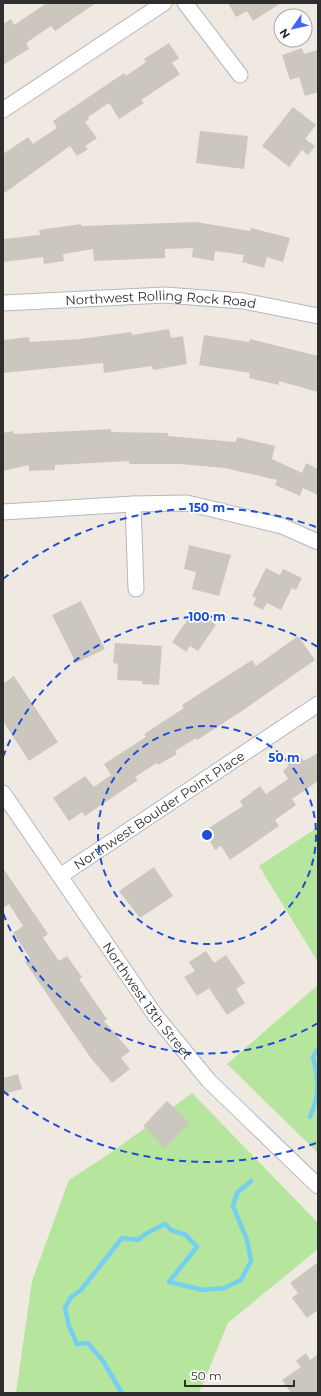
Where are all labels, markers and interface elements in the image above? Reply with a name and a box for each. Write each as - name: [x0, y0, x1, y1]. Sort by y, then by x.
- north arrow: [273, 8, 313, 48]
- text: N: [276, 26, 293, 41]
- street label: Northwest Rolling Rock Road: [65, 287, 258, 311]
- text: 150 m: [189, 500, 225, 515]
- text: 100 m: [189, 609, 225, 624]
- street label: Northwest Boulder Point Place: [71, 747, 247, 873]
- text: 50 m: [268, 750, 300, 765]
- centre of rings: [200, 828, 214, 842]
- street label: Northwest 13th Street: [99, 939, 196, 1062]
- scale bar: [185, 1362, 294, 1388]
- text: 50 m: [191, 1368, 222, 1383]

